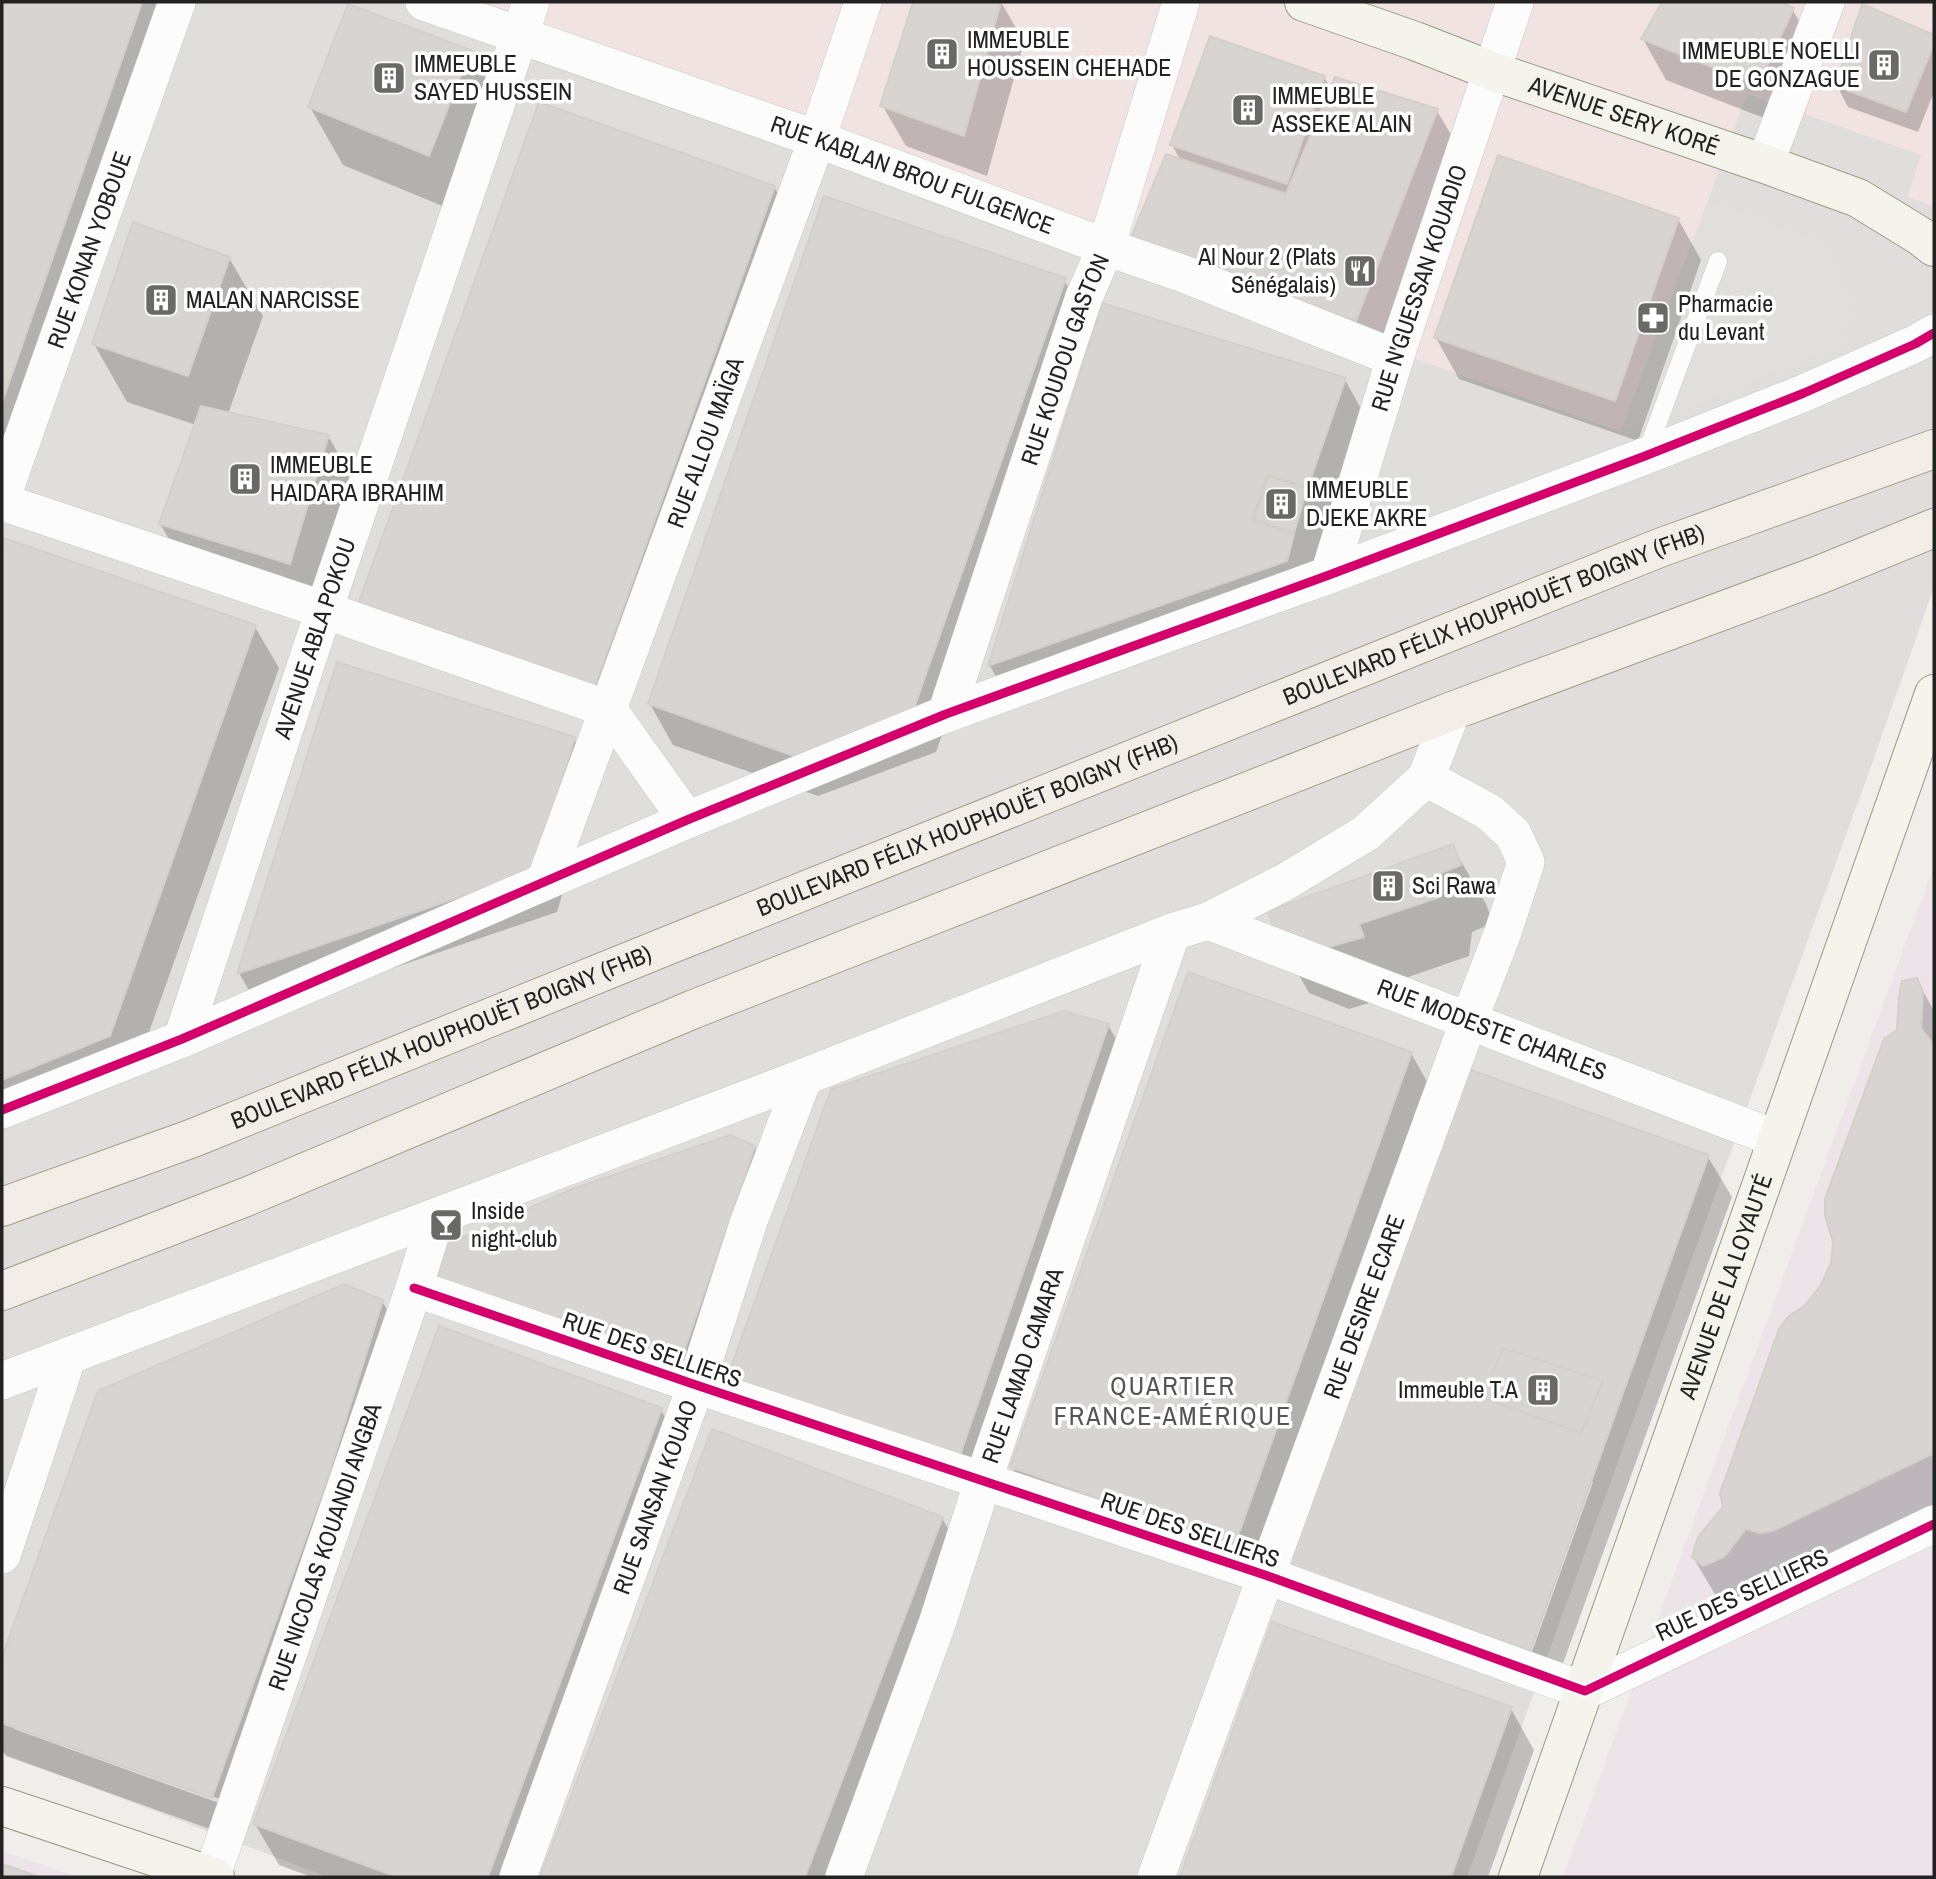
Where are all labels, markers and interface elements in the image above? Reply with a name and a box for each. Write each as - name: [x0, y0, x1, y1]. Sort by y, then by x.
- place label: IMMEUBLE HOUSSEIN CHEHADE: [967, 23, 1171, 83]
- place label: IMMEUBLE NOELLI DE GONZAGUE: [1682, 34, 1860, 94]
- building icon: IMMEUBLE HOUSSEIN CHEHADE: [923, 35, 961, 73]
- building icon: IMMEUBLE NOELLI DE GONZAGUE: [1865, 46, 1903, 84]
- place label: IMMEUBLE SAYED HUSSEIN: [414, 47, 572, 107]
- building icon: IMMEUBLE SAYED HUSSEIN: [370, 59, 408, 97]
- street label: AVENUE SERY KORÉ: [1524, 68, 1724, 162]
- place label: IMMEUBLE ASSEKE ALAIN: [1271, 79, 1412, 139]
- building icon: IMMEUBLE ASSEKE ALAIN: [1229, 91, 1267, 129]
- street label: RUE KABLAN BROU FULGENCE: [767, 107, 1059, 241]
- street label: RUE KONAN YOBOUE: [39, 147, 138, 352]
- street label: RUE N'GUESSAN KOUADIO: [1363, 160, 1474, 415]
- place label: Al Nour 2 (Plats Sénégalais): [1197, 240, 1336, 300]
- street label: RUE KOUDOU GASTON: [1013, 248, 1116, 469]
- restaurant icon: Al Nour 2 (Plats Sénégalais): [1341, 252, 1379, 290]
- building icon: MALAN NARCISSE: [142, 281, 180, 319]
- place label: MALAN NARCISSE: [186, 283, 360, 315]
- place label: Pharmacie du Levant: [1678, 287, 1773, 347]
- pharmacy icon: Pharmacie du Levant: [1634, 299, 1672, 337]
- street label: RUE ALLOU MAÏGA: [659, 352, 751, 532]
- place label: IMMEUBLE HAIDARA IBRAHIM: [270, 448, 444, 508]
- building icon: IMMEUBLE HAIDARA IBRAHIM: [226, 460, 264, 498]
- place label: IMMEUBLE DJEKE AKRE: [1306, 473, 1427, 533]
- building icon: IMMEUBLE DJEKE AKRE: [1262, 485, 1300, 523]
- street label: BOULEVARD FÉLIX HOUPHOUËT BOIGNY (FHB): [1278, 516, 1708, 712]
- street label: AVENUE ABLA POKOU: [265, 533, 362, 744]
- street label: BOULEVARD FÉLIX HOUPHOUËT BOIGNY (FHB): [752, 726, 1182, 923]
- building icon: Sci Rawa: [1369, 867, 1407, 905]
- place label: Sci Rawa: [1412, 869, 1496, 901]
- street label: BOULEVARD FÉLIX HOUPHOUËT BOIGNY (FHB): [226, 937, 656, 1136]
- street label: RUE MODESTE CHARLES: [1373, 970, 1611, 1087]
- street label: AVENUE DE LA LOYAUTÉ: [1670, 1169, 1779, 1404]
- place label: Inside night-club: [471, 1194, 557, 1254]
- bar icon: Inside night-club: [427, 1206, 465, 1244]
- street label: RUE DESIRE ECARE: [1315, 1210, 1412, 1403]
- street label: RUE LAMAD CAMARA: [973, 1262, 1071, 1467]
- street label: RUE DES SELLIERS: [559, 1303, 746, 1395]
- district label: QUARTIER FRANCE-AMÉRIQUE: [1054, 1368, 1292, 1433]
- building icon: Immeuble T.A: [1524, 1371, 1562, 1409]
- place label: Immeuble T.A: [1398, 1373, 1519, 1405]
- street label: RUE SANSAN KOUAO: [605, 1395, 704, 1598]
- street label: RUE NICOLAS KOUANDI ANGBA: [260, 1398, 389, 1695]
- street label: RUE DES SELLIERS: [1097, 1483, 1284, 1575]
- street label: RUE DES SELLIERS: [1650, 1540, 1833, 1648]

